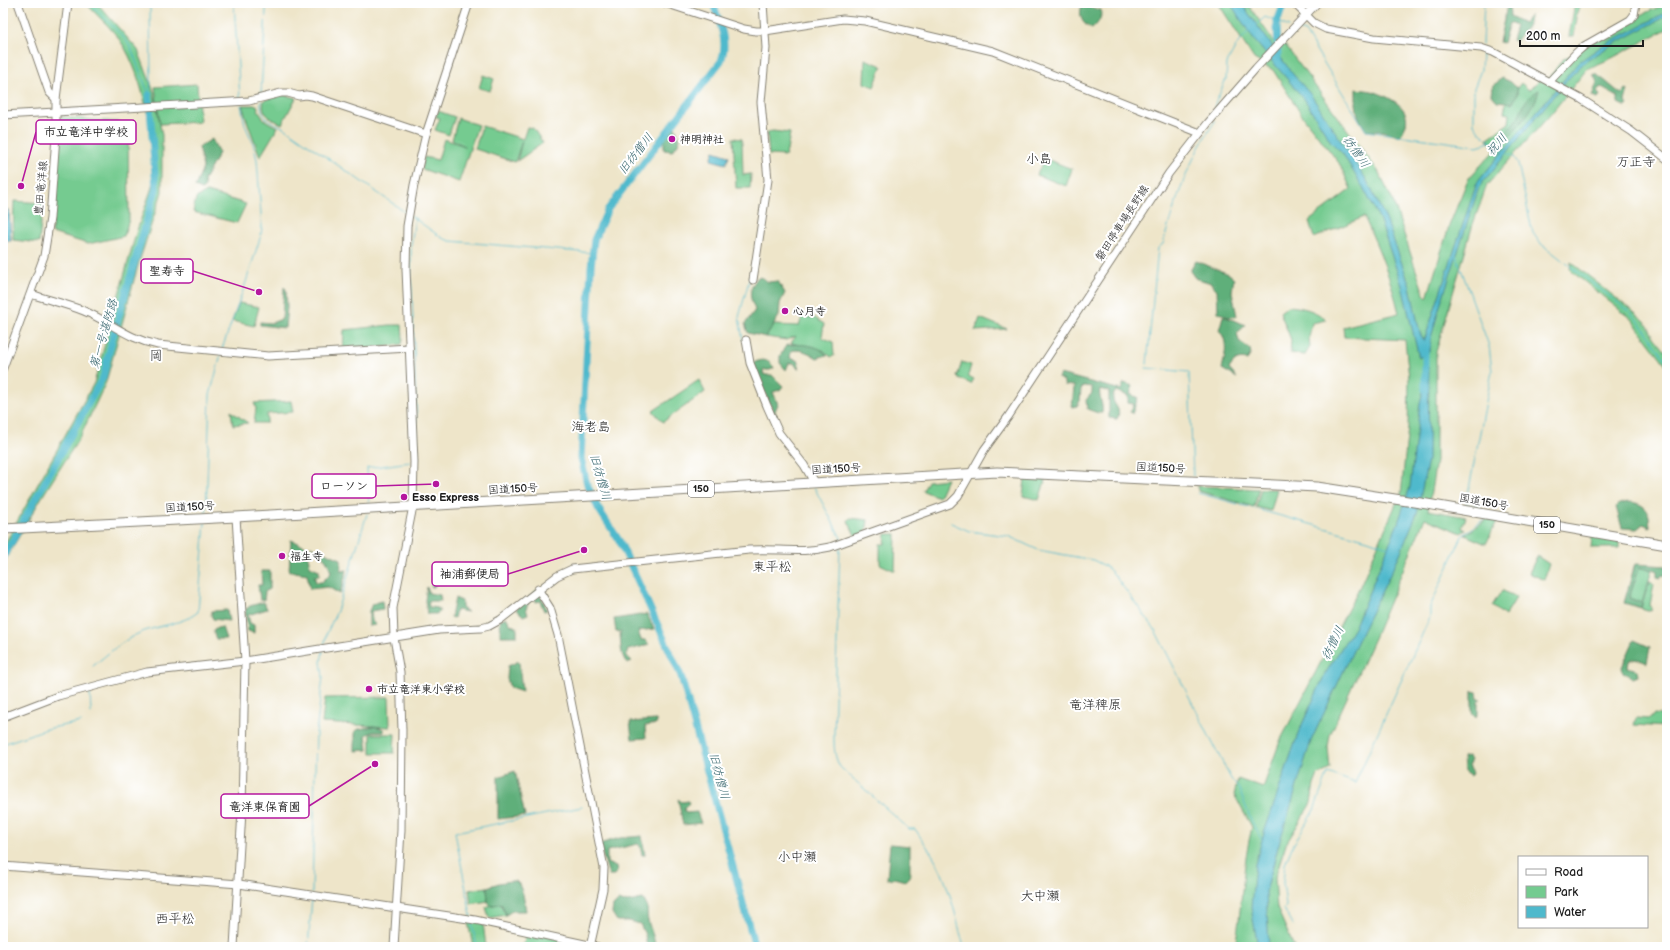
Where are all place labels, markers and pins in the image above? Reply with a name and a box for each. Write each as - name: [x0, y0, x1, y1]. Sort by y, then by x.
- callout: 市立竜洋中学校: [36, 120, 136, 144]
- place label: 神明神社: [680, 133, 724, 146]
- marker: 神明神社: [667, 134, 677, 144]
- callout: 聖寿寺: [141, 259, 193, 283]
- place label: 心月寺: [793, 305, 826, 318]
- marker: 心月寺: [780, 306, 790, 316]
- callout: ローソン: [312, 474, 376, 498]
- place label: Esso Express: [412, 491, 479, 504]
- marker: Esso Express: [399, 492, 409, 502]
- place label: 福生寺: [290, 550, 323, 563]
- marker: 福生寺: [277, 551, 287, 561]
- callout: 袖浦郵便局: [432, 562, 508, 586]
- place label: 市立竜洋東小学校: [377, 683, 465, 696]
- marker: 市立竜洋東小学校: [364, 684, 374, 694]
- callout: 竜洋東保育園: [221, 794, 309, 818]

